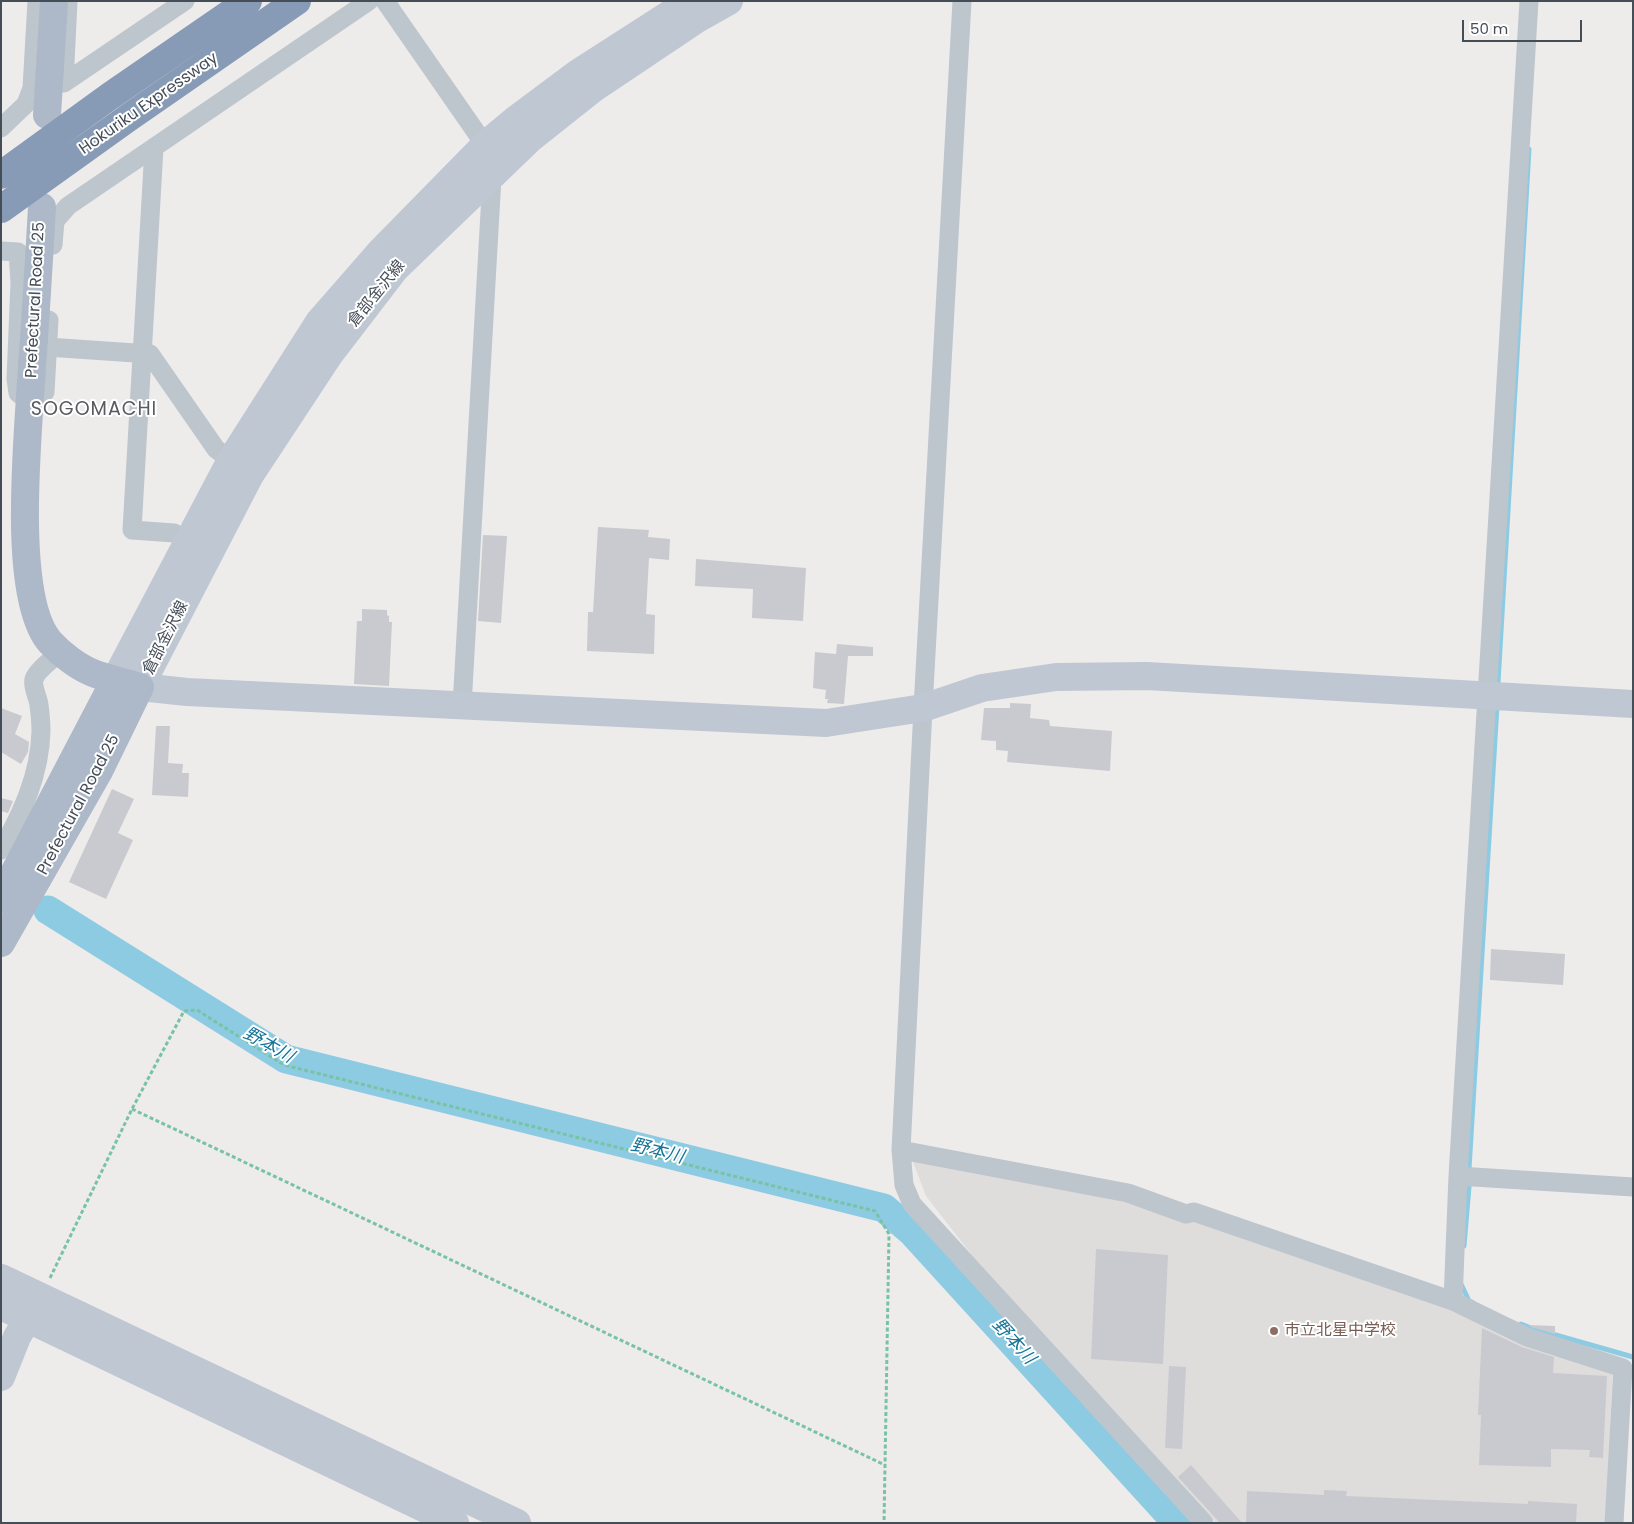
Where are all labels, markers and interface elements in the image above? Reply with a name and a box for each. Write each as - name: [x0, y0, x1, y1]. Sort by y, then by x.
- scale bar: [1464, 10, 1584, 42]
- text: 50 m: [1470, 18, 1508, 39]
- street label: Hokuriku Expressway: [76, 49, 222, 159]
- street label: Prefectural Road 25: [22, 221, 50, 379]
- street label: 倉部金沢線: [344, 257, 410, 331]
- district label: SOGOMACHI: [30, 399, 158, 421]
- street label: 倉部金沢線: [139, 598, 193, 678]
- street label: Prefectural Road 25: [34, 732, 124, 878]
- water label: 野本川: [239, 1023, 297, 1069]
- water label: 野本川: [628, 1135, 686, 1169]
- water label: 野本川: [987, 1315, 1039, 1369]
- place label: 市立北星中学校: [1284, 1321, 1396, 1341]
- marker: 市立北星中学校: [1268, 1325, 1280, 1337]

